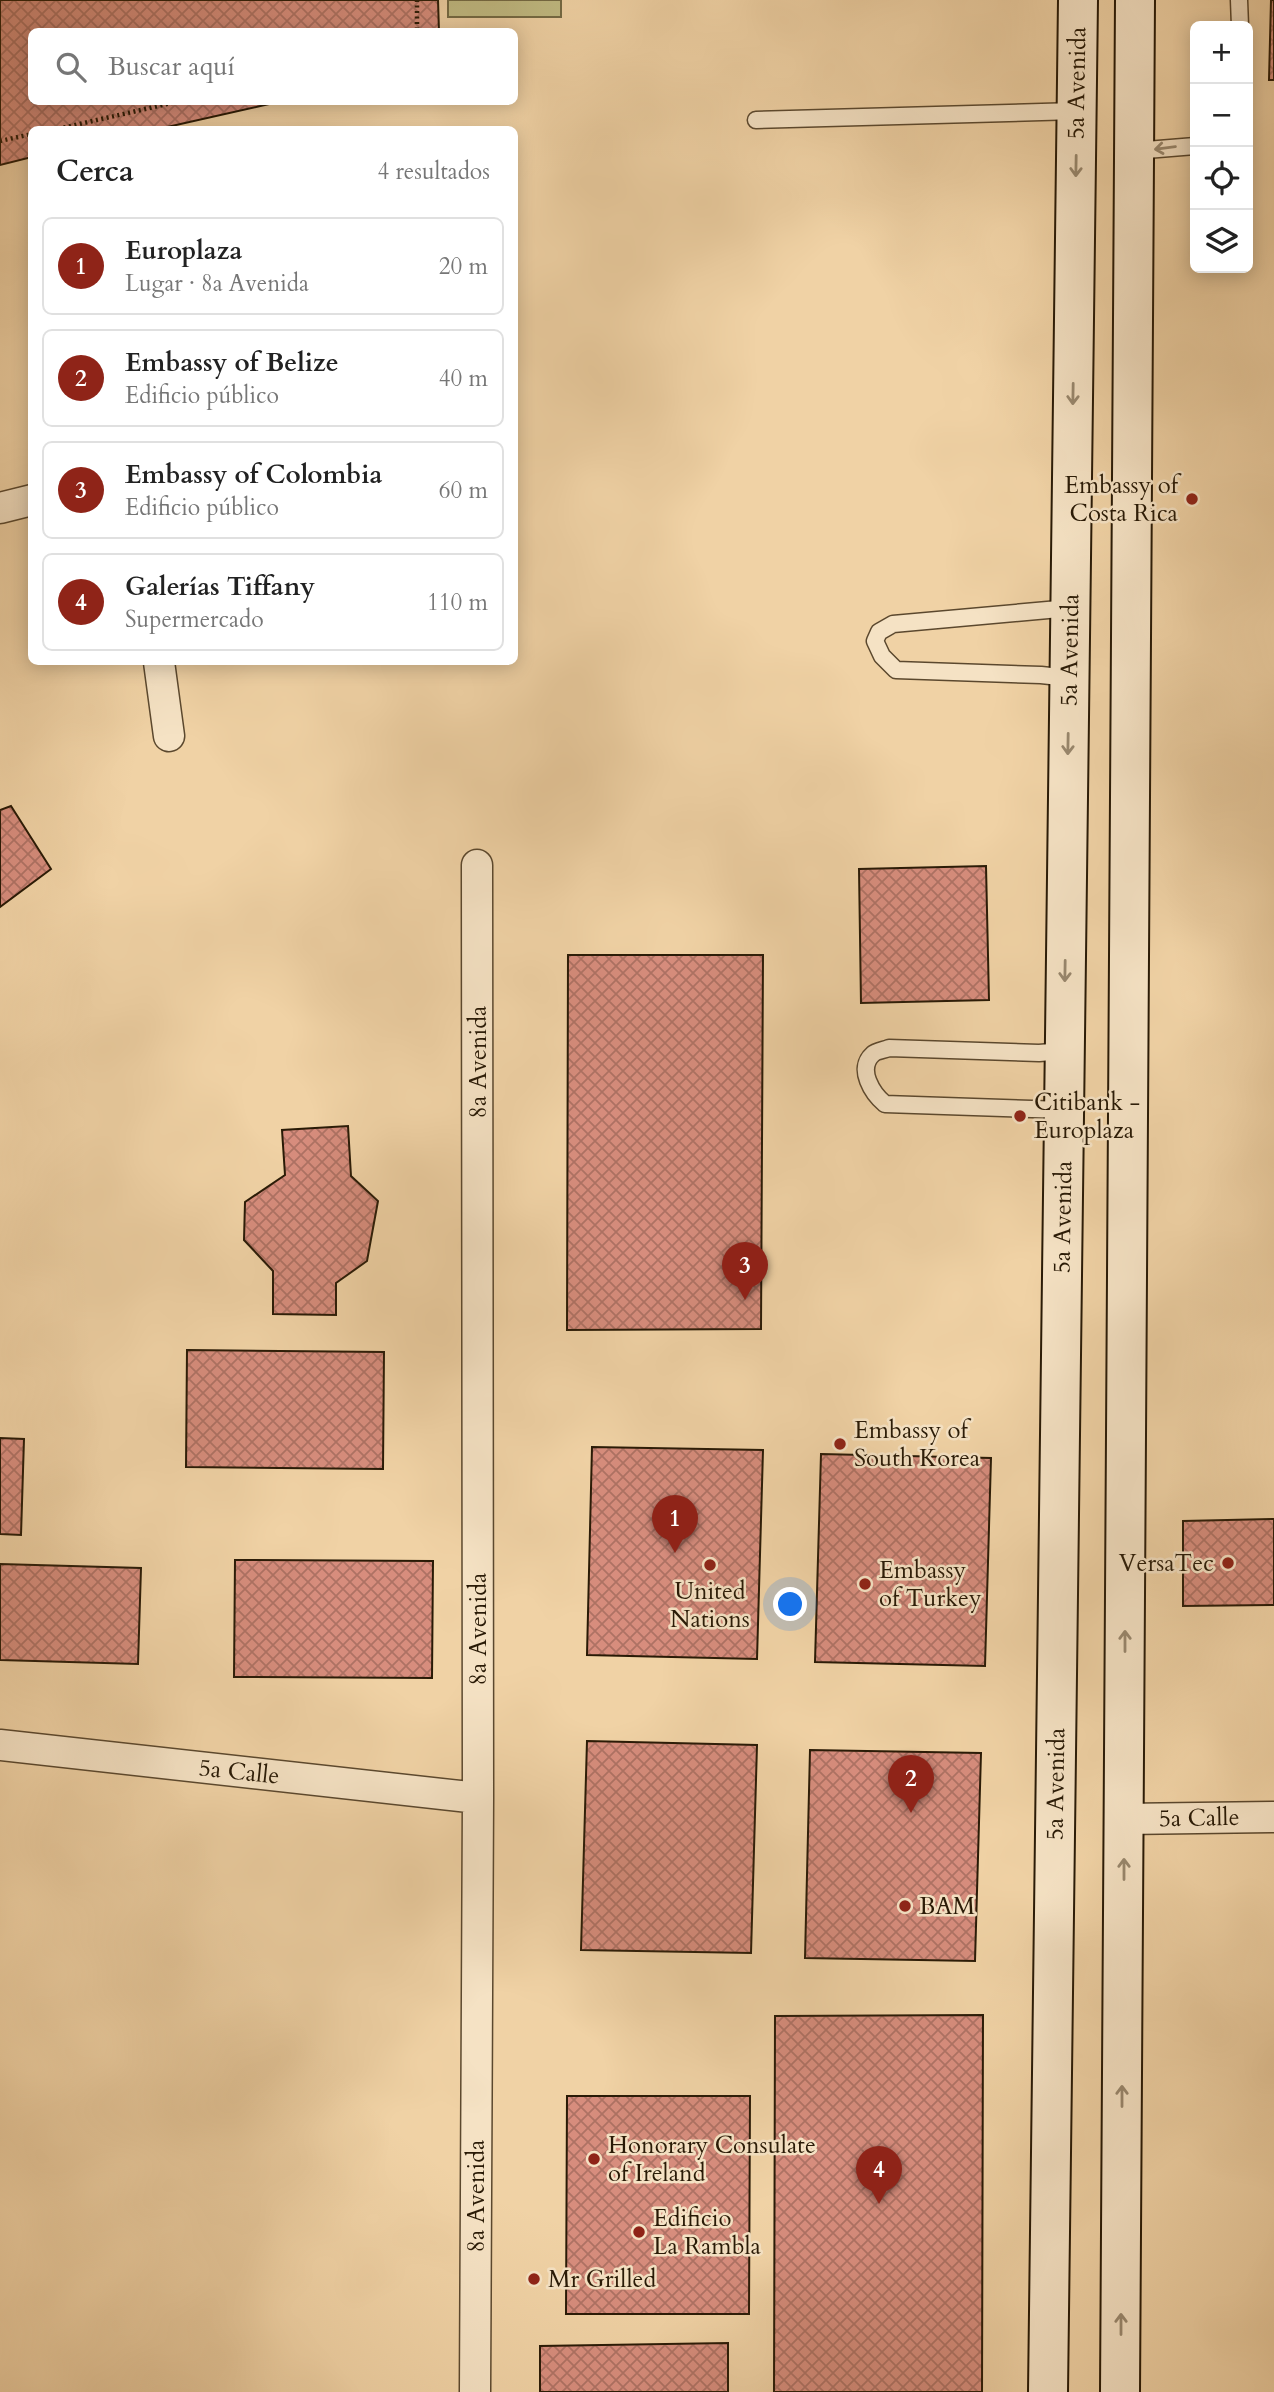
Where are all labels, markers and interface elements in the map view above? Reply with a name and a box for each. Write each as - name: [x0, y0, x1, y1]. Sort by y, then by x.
- map controls: [1190, 21, 1253, 273]
- button: +: [1190, 21, 1253, 84]
- street label: 5a Avenida: [1060, 26, 1094, 140]
- search box: [28, 28, 518, 105]
- icon: search: [52, 48, 90, 86]
- text: Buscar aquí: [108, 49, 235, 84]
- button: −: [1190, 84, 1253, 147]
- one-way arrow: [1154, 142, 1177, 155]
- button: locate: [1190, 147, 1253, 210]
- text: Cerca: [56, 151, 134, 192]
- one-way arrow: [1069, 154, 1082, 177]
- text: 4 resultados: [377, 156, 490, 187]
- button: layers: [1190, 210, 1253, 273]
- text: Europlaza: [125, 233, 242, 268]
- text: 1: [75, 251, 87, 282]
- text: 20 m: [439, 251, 488, 282]
- text: Lugar · 8a Avenida: [125, 268, 309, 299]
- text: Embassy of Belize: [125, 345, 339, 380]
- text: 2: [75, 363, 87, 394]
- text: 40 m: [439, 363, 488, 394]
- text: Edificio público: [125, 380, 279, 411]
- one-way arrow: [1066, 382, 1080, 405]
- text: Embassy of Colombia: [125, 457, 382, 492]
- place label: Embassy of Costa Rica: [1064, 469, 1182, 530]
- text: 3: [75, 475, 87, 506]
- text: 60 m: [439, 475, 488, 506]
- marker: Embassy of Costa Rica: [1184, 491, 1200, 507]
- text: Edificio público: [125, 492, 279, 523]
- text: Galerías Tiffany: [125, 569, 315, 604]
- text: 4: [75, 587, 87, 618]
- text: 110 m: [427, 587, 488, 618]
- street label: 5a Avenida: [1053, 593, 1087, 707]
- text: Supermercado: [125, 604, 264, 635]
- one-way arrow: [1061, 732, 1075, 755]
- one-way arrow: [1059, 959, 1072, 982]
- street label: 8a Avenida: [462, 1005, 495, 1118]
- place label: Citibank - Europlaza: [1034, 1086, 1140, 1147]
- marker: Citibank - Europlaza: [1012, 1108, 1028, 1124]
- street label: 5a Avenida: [1046, 1160, 1080, 1274]
- pin: 3: [722, 1242, 768, 1300]
- place label: Embassy of South Korea: [854, 1414, 981, 1475]
- marker: Embassy of South Korea: [832, 1436, 848, 1452]
- pin: 1: [652, 1495, 698, 1553]
- place label: VersaTec: [1119, 1547, 1214, 1580]
- place label: Embassy of Turkey: [879, 1554, 982, 1615]
- marker: VersaTec: [1220, 1555, 1236, 1571]
- marker: United Nations: [702, 1557, 718, 1573]
- street label: 8a Avenida: [462, 1572, 495, 1685]
- place label: United Nations: [670, 1575, 750, 1636]
- marker: Embassy of Turkey: [857, 1576, 873, 1592]
- your location: [773, 1587, 807, 1621]
- one-way arrow: [1118, 1630, 1132, 1653]
- street label: 5a Avenida: [1039, 1727, 1073, 1841]
- street label: 5a Calle: [197, 1751, 281, 1793]
- pin: 2: [888, 1755, 934, 1813]
- street label: 5a Calle: [1158, 1801, 1240, 1835]
- one-way arrow: [1117, 1858, 1131, 1881]
- place label: BAM: [919, 1890, 975, 1923]
- marker: BAM: [897, 1898, 913, 1914]
- one-way arrow: [1115, 2085, 1129, 2108]
- place label: Honorary Consulate of Ireland: [608, 2129, 816, 2190]
- street label: 8a Avenida: [460, 2139, 493, 2252]
- pin: 4: [856, 2146, 902, 2204]
- marker: Honorary Consulate of Ireland: [586, 2151, 602, 2167]
- place label: Edificio La Rambla: [653, 2202, 762, 2263]
- marker: Edificio La Rambla: [631, 2224, 647, 2240]
- place label: Mr Grilled: [548, 2263, 656, 2296]
- marker: Mr Grilled: [526, 2271, 542, 2287]
- one-way arrow: [1114, 2313, 1127, 2336]

